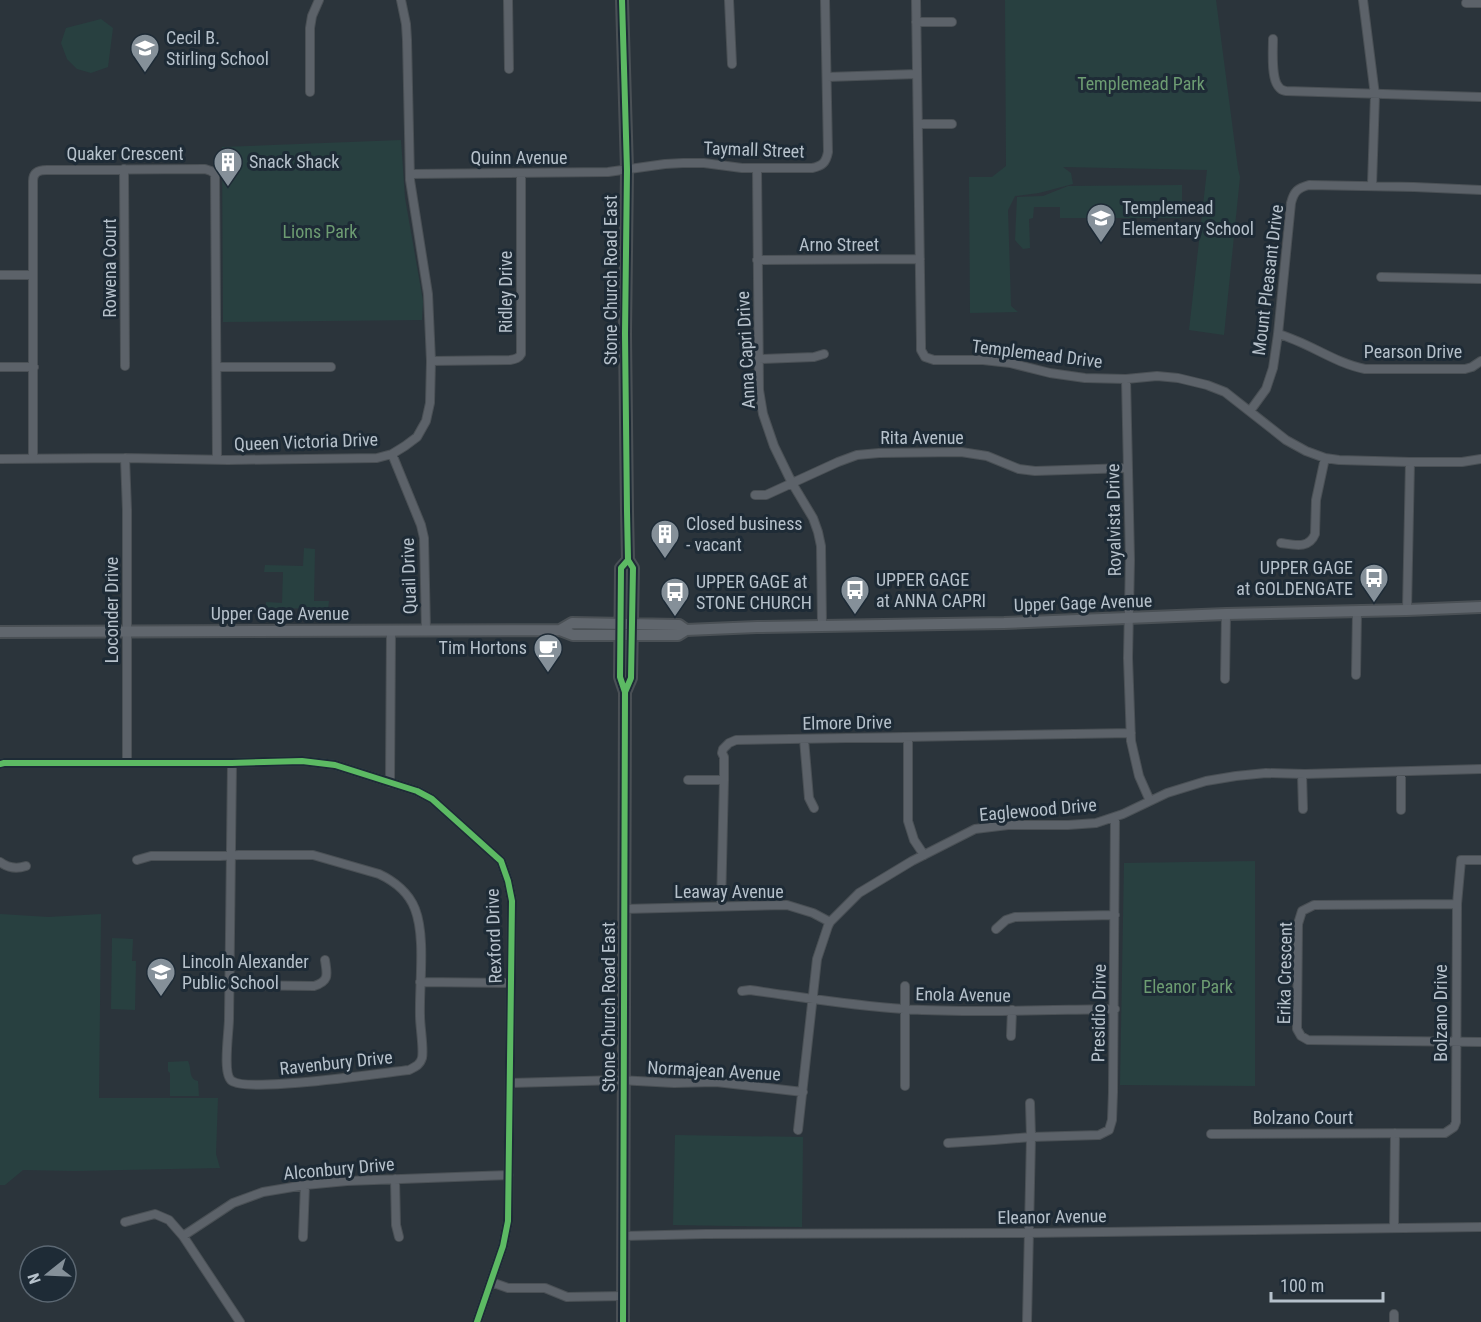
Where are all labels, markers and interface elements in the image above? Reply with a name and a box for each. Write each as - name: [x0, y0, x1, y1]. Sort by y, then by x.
- place label: Cecil B. Stirling School: [166, 27, 269, 69]
- school or university icon: Cecil B. Stirling School: [129, 32, 161, 74]
- park label: Templemead Park: [1077, 73, 1205, 94]
- street label: Taymall Street: [703, 137, 805, 162]
- street label: Quaker Crescent: [66, 143, 184, 164]
- building icon: Snack Shack: [212, 146, 244, 188]
- street label: Quinn Avenue: [470, 147, 568, 168]
- place label: Snack Shack: [249, 151, 339, 172]
- street label: Stone Church Road East: [600, 195, 621, 365]
- place label: Templemead Elementary School: [1122, 197, 1254, 239]
- school or university icon: Templemead Elementary School: [1085, 202, 1117, 244]
- street label: Mount Pleasant Drive: [1248, 203, 1287, 356]
- street label: Rowena Court: [99, 218, 120, 318]
- park label: Lions Park: [283, 221, 357, 242]
- street label: Arno Street: [799, 234, 879, 255]
- street label: Ridley Drive: [495, 251, 516, 333]
- street label: Anna Capri Drive: [732, 291, 759, 409]
- street label: Templemead Drive: [971, 335, 1104, 372]
- street label: Pearson Drive: [1364, 341, 1462, 362]
- street label: Rita Avenue: [880, 427, 964, 448]
- street label: Queen Victoria Drive: [234, 428, 378, 455]
- street label: Royalvista Drive: [1102, 464, 1125, 576]
- place label: Closed business - vacant: [686, 513, 803, 555]
- building icon: Closed business - vacant: [649, 518, 681, 560]
- street label: Quail Drive: [397, 537, 420, 615]
- street label: Loconder Drive: [101, 557, 122, 663]
- place label: UPPER GAGE at GOLDENGATE: [1236, 557, 1353, 599]
- bus stop icon: UPPER GAGE at GOLDENGATE: [1358, 562, 1390, 604]
- place label: UPPER GAGE at ANNA CAPRI: [876, 569, 986, 611]
- place label: UPPER GAGE at STONE CHURCH: [696, 571, 812, 613]
- bus stop icon: UPPER GAGE at ANNA CAPRI: [839, 574, 871, 616]
- bus stop icon: UPPER GAGE at STONE CHURCH: [659, 576, 691, 618]
- street label: Upper Gage Avenue: [1013, 590, 1153, 615]
- street label: Upper Gage Avenue: [211, 603, 349, 624]
- cafe icon: Tim Hortons: [532, 632, 564, 674]
- place label: Tim Hortons: [439, 637, 527, 658]
- street label: Elmore Drive: [802, 711, 892, 734]
- street label: Eaglewood Drive: [978, 794, 1098, 825]
- street label: Leaway Avenue: [674, 881, 784, 902]
- street label: Rexford Drive: [481, 888, 506, 984]
- street label: Stone Church Road East: [598, 922, 619, 1092]
- street label: Erika Crescent: [1273, 922, 1296, 1024]
- place label: Lincoln Alexander Public School: [182, 951, 309, 993]
- school or university icon: Lincoln Alexander Public School: [145, 956, 177, 998]
- street label: Presidio Drive: [1087, 964, 1110, 1062]
- street label: Bolzano Drive: [1430, 964, 1451, 1062]
- park label: Eleanor Park: [1143, 976, 1233, 997]
- street label: Enola Avenue: [915, 983, 1011, 1006]
- street label: Ravenbury Drive: [278, 1046, 394, 1079]
- street label: Normajean Avenue: [647, 1057, 781, 1084]
- street label: Bolzano Court: [1253, 1107, 1353, 1128]
- street label: Alconbury Drive: [283, 1153, 395, 1184]
- street label: Eleanor Avenue: [997, 1205, 1107, 1228]
- north arrow: [18, 1244, 78, 1304]
- scale bar: [1271, 1265, 1384, 1303]
- text: N: [24, 1271, 45, 1286]
- text: 100 m: [1280, 1275, 1324, 1296]

